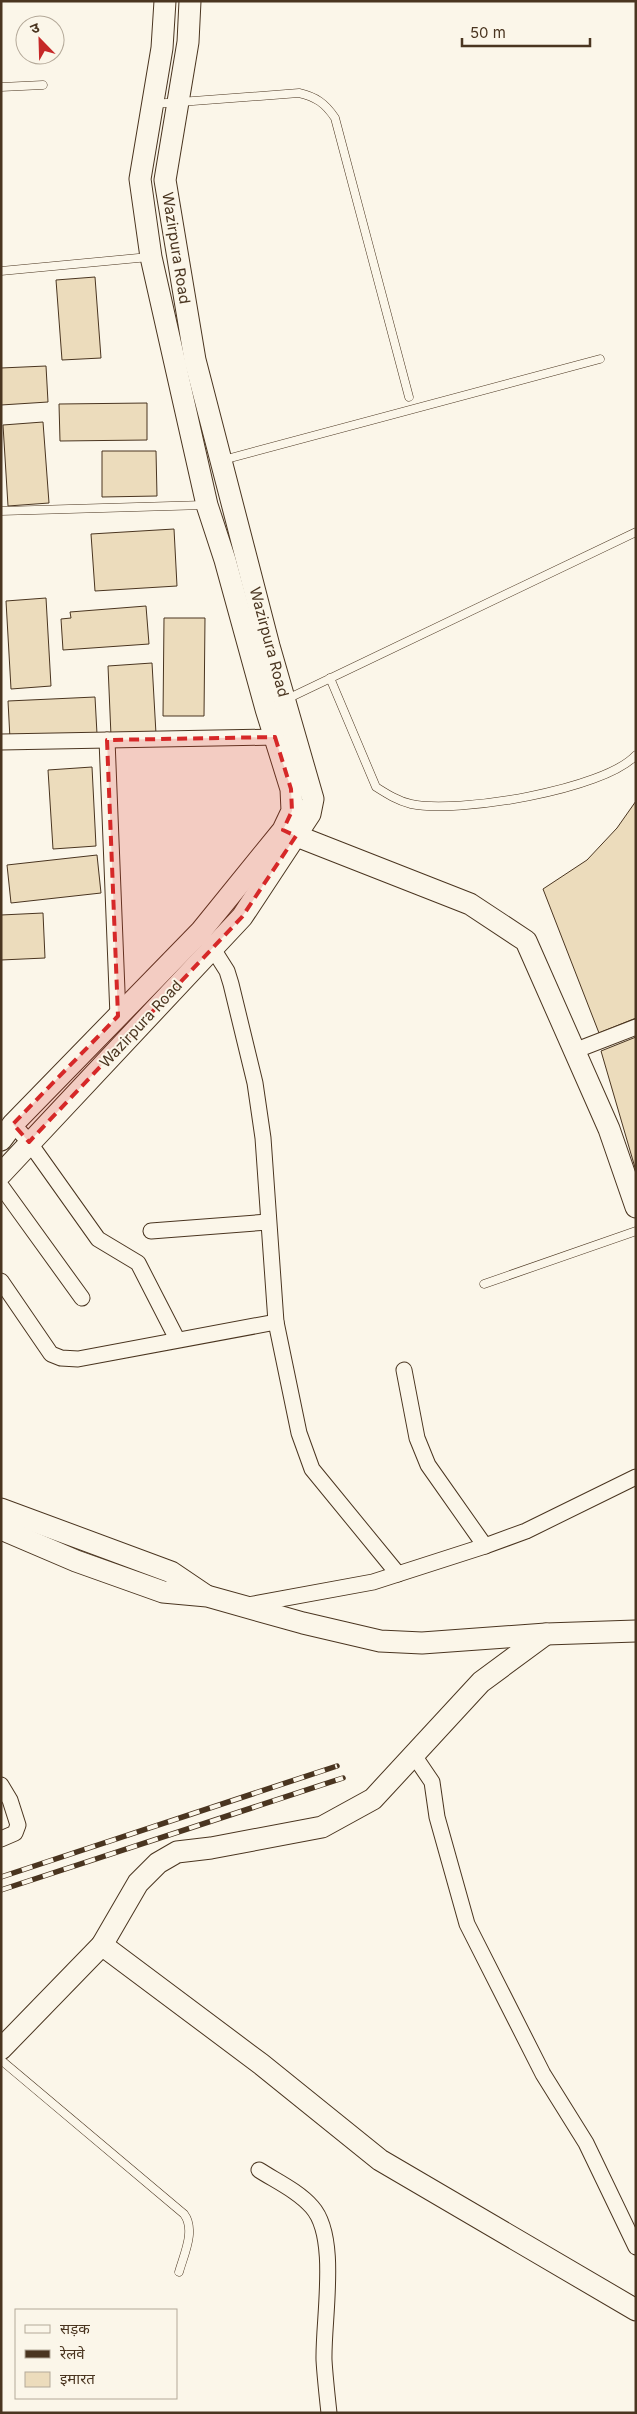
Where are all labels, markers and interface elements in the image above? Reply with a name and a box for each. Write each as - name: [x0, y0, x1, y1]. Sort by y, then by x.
- north arrow: [15, 15, 65, 65]
- scale bar: [462, 15, 590, 47]
- text: उ: [28, 18, 43, 37]
- text: 50 m: [470, 23, 506, 42]
- street label: Wazirpura Road: [158, 191, 195, 305]
- street label: Wazirpura Road: [246, 585, 293, 699]
- street label: Wazirpura Road: [95, 976, 186, 1071]
- legend: [15, 2309, 178, 2399]
- text: सड़क: [60, 2319, 90, 2338]
- text: रेलवे: [59, 2344, 85, 2363]
- text: इमारत: [60, 2369, 95, 2388]

